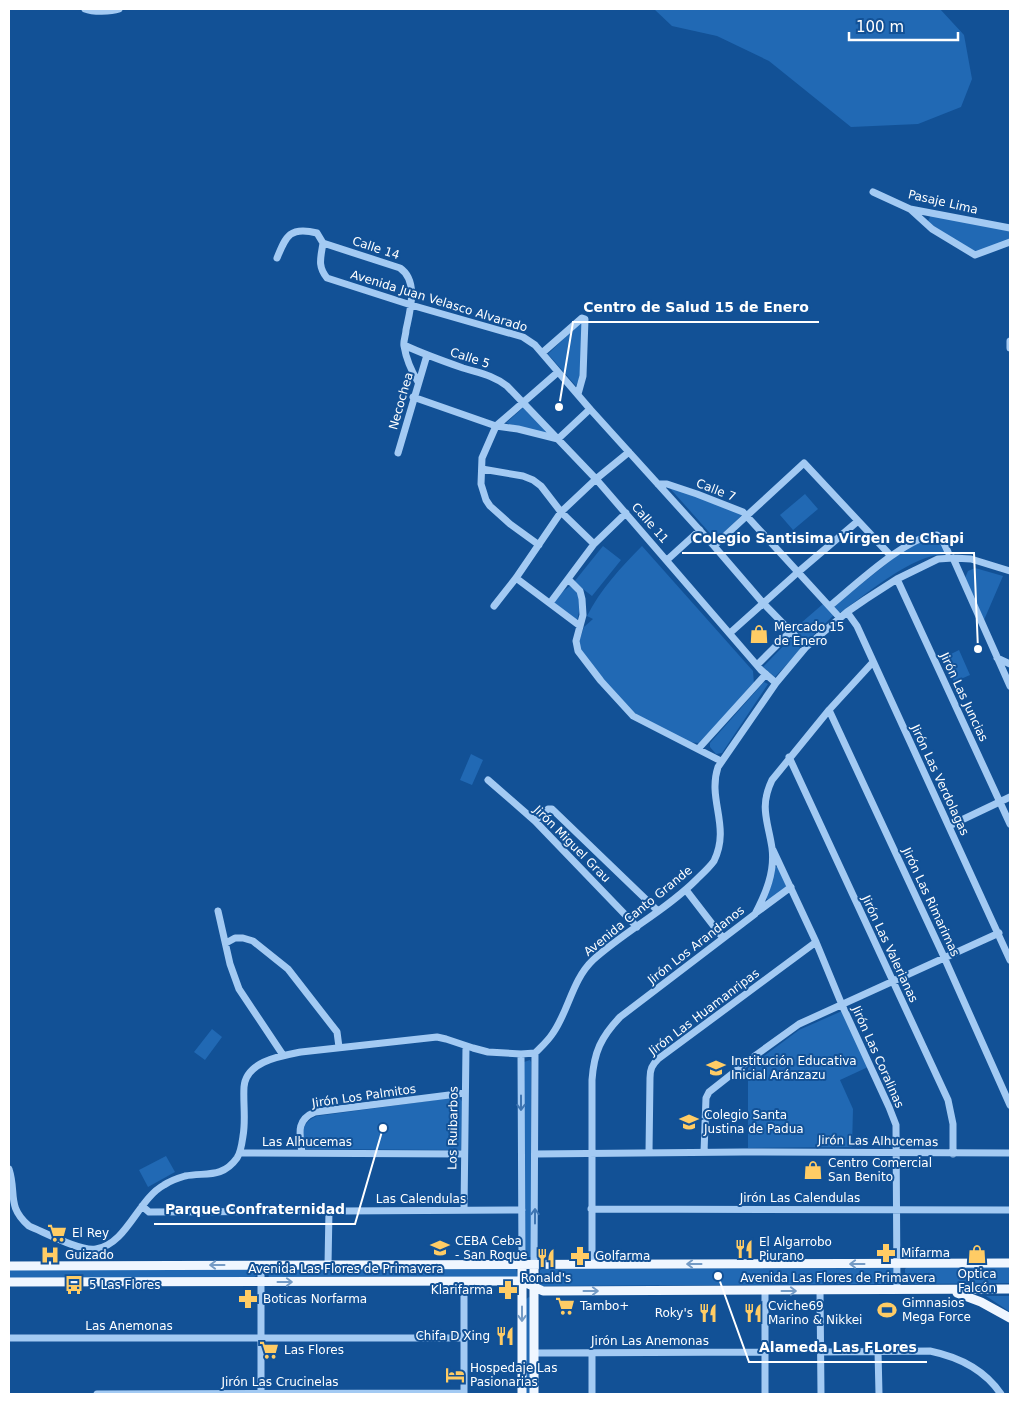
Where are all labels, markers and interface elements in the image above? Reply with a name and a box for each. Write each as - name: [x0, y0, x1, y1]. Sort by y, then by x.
- scale bar: [849, 10, 958, 42]
- text: 100 m: [856, 18, 904, 36]
- street label: Pasaje Lima: [907, 187, 979, 217]
- street label: Calle 14: [351, 234, 401, 262]
- street label: Avenida Juan Velasco Alvarado: [349, 267, 529, 335]
- callout: Centro de Salud 15 de Enero: [573, 293, 819, 322]
- text: Centro de Salud 15 de Enero: [583, 299, 809, 315]
- street label: Calle 5: [448, 345, 492, 371]
- street label: Necochea: [386, 371, 416, 431]
- street label: Calle 7: [694, 476, 738, 504]
- street label: Calle 11: [629, 500, 671, 546]
- callout: Colegio Santisima Virgen de Chapi: [682, 524, 974, 553]
- text: Colegio Santisima Virgen de Chapi: [692, 530, 964, 546]
- place label: Mercado 15 de Enero: [774, 620, 844, 648]
- shop icon: Mercado 15 de Enero: [748, 623, 770, 645]
- street label: Jirón Las Juncias: [937, 649, 991, 744]
- street label: Jirón Las Verdolagas: [908, 721, 972, 838]
- street label: Jirón Miguel Grau: [530, 802, 613, 885]
- street label: Jirón Las Rimarimas: [899, 844, 962, 959]
- street label: Avenida Canto Grande: [581, 863, 695, 959]
- street label: Jirón Las Valerianas: [859, 892, 921, 1005]
- street label: Jirón Los Arandanos: [644, 903, 747, 988]
- street label: Jirón Las Huamanripas: [645, 966, 762, 1059]
- street label: Jirón Las Coralinas: [849, 1003, 907, 1110]
- place label: Institución Educativa Inicial Aránzazu: [731, 1054, 857, 1082]
- school or university icon: Institución Educativa Inicial Aránzazu: [705, 1057, 727, 1079]
- street label: Jirón Los Palmitos: [310, 1082, 417, 1110]
- street label: Los Ruibarbos: [445, 1086, 461, 1170]
- one-way arrow: [516, 1094, 526, 1111]
- place label: Colegio Santa Justina de Padua: [703, 1108, 804, 1136]
- school or university icon: Colegio Santa Justina de Padua: [678, 1111, 700, 1133]
- street label: Jirón Las Alhucemas: [817, 1133, 938, 1149]
- street label: Las Alhucemas: [262, 1135, 352, 1149]
- place label: Centro Comercial San Benito: [828, 1156, 932, 1184]
- shop icon: Centro Comercial San Benito: [802, 1159, 824, 1181]
- street label: Jirón Las Calendulas: [739, 1191, 860, 1205]
- street label: Las Calendulas: [376, 1192, 466, 1206]
- callout: Parque Confraternidad: [154, 1195, 355, 1224]
- text: Parque Confraternidad: [165, 1201, 345, 1217]
- one-way arrow: [530, 1208, 540, 1224]
- supermarket icon: El Rey: [46, 1222, 68, 1244]
- place label: El Rey: [72, 1226, 109, 1240]
- place label: CEBA Ceba - San Roque: [455, 1234, 527, 1262]
- place label: El Algarrobo Piurano: [759, 1235, 832, 1263]
- school or university icon: CEBA Ceba - San Roque: [429, 1237, 451, 1259]
- restaurant icon: El Algarrobo Piurano: [733, 1238, 755, 1260]
- pharmacy icon: Mifarma: [875, 1242, 897, 1264]
- shop icon: Optica Falcón: [966, 1243, 988, 1265]
- hospital icon: Guizado: [39, 1244, 61, 1266]
- pharmacy icon: Golfarma: [569, 1245, 591, 1267]
- place label: Mifarma: [901, 1246, 950, 1260]
- restaurant icon: Ronald's: [535, 1247, 557, 1269]
- place label: Guizado: [65, 1248, 114, 1262]
- place label: Golfarma: [595, 1249, 650, 1263]
- one-way arrow: [686, 1259, 702, 1269]
- one-way arrow: [849, 1259, 865, 1269]
- one-way arrow: [209, 1260, 225, 1270]
- street label: Avenida Las Flores de Primavera: [248, 1262, 444, 1276]
- place label: Optica Falcón: [957, 1267, 997, 1295]
- place label: Ronald's: [521, 1271, 571, 1285]
- street label: Avenida Las Flores de Primavera: [740, 1271, 936, 1285]
- bus stop icon: 5 Las Flores: [63, 1274, 85, 1296]
- one-way arrow: [276, 1277, 293, 1287]
- place label: 5 Las Flores: [89, 1278, 160, 1292]
- pharmacy icon: Klarifarma: [497, 1279, 519, 1301]
- place label: Klarifarma: [431, 1283, 493, 1297]
- one-way arrow: [583, 1286, 599, 1296]
- one-way arrow: [780, 1286, 797, 1296]
- pharmacy icon: Boticas Norfarma: [237, 1288, 259, 1310]
- place label: Boticas Norfarma: [263, 1292, 367, 1306]
- supermarket icon: Tambo+: [554, 1295, 576, 1317]
- place label: Gimnasios Mega Force: [902, 1296, 971, 1324]
- place label: Tambo+: [579, 1299, 629, 1313]
- place label: Cviche69 Marino & Nikkei: [768, 1299, 862, 1327]
- sports icon: Gimnasios Mega Force: [876, 1299, 898, 1321]
- restaurant icon: Roky's: [697, 1302, 719, 1324]
- restaurant icon: Cviche69 Marino & Nikkei: [742, 1302, 764, 1324]
- one-way arrow: [517, 1305, 527, 1321]
- place label: Roky's: [655, 1306, 693, 1320]
- street label: Las Anemonas: [85, 1319, 173, 1333]
- restaurant icon: Chifa D Xing: [494, 1325, 516, 1347]
- place label: Chifa D Xing: [415, 1329, 490, 1343]
- callout: Alameda Las FLores: [749, 1333, 927, 1362]
- street label: Jirón Las Anemonas: [590, 1334, 709, 1348]
- supermarket icon: Las Flores: [258, 1339, 280, 1361]
- text: Alameda Las FLores: [759, 1339, 917, 1355]
- place label: Las Flores: [284, 1343, 344, 1357]
- place label: Hospedaje Las Pasionarias: [470, 1361, 557, 1389]
- hotel icon: Hospedaje Las Pasionarias: [444, 1364, 466, 1386]
- street label: Jirón Las Crucinelas: [220, 1375, 339, 1389]

